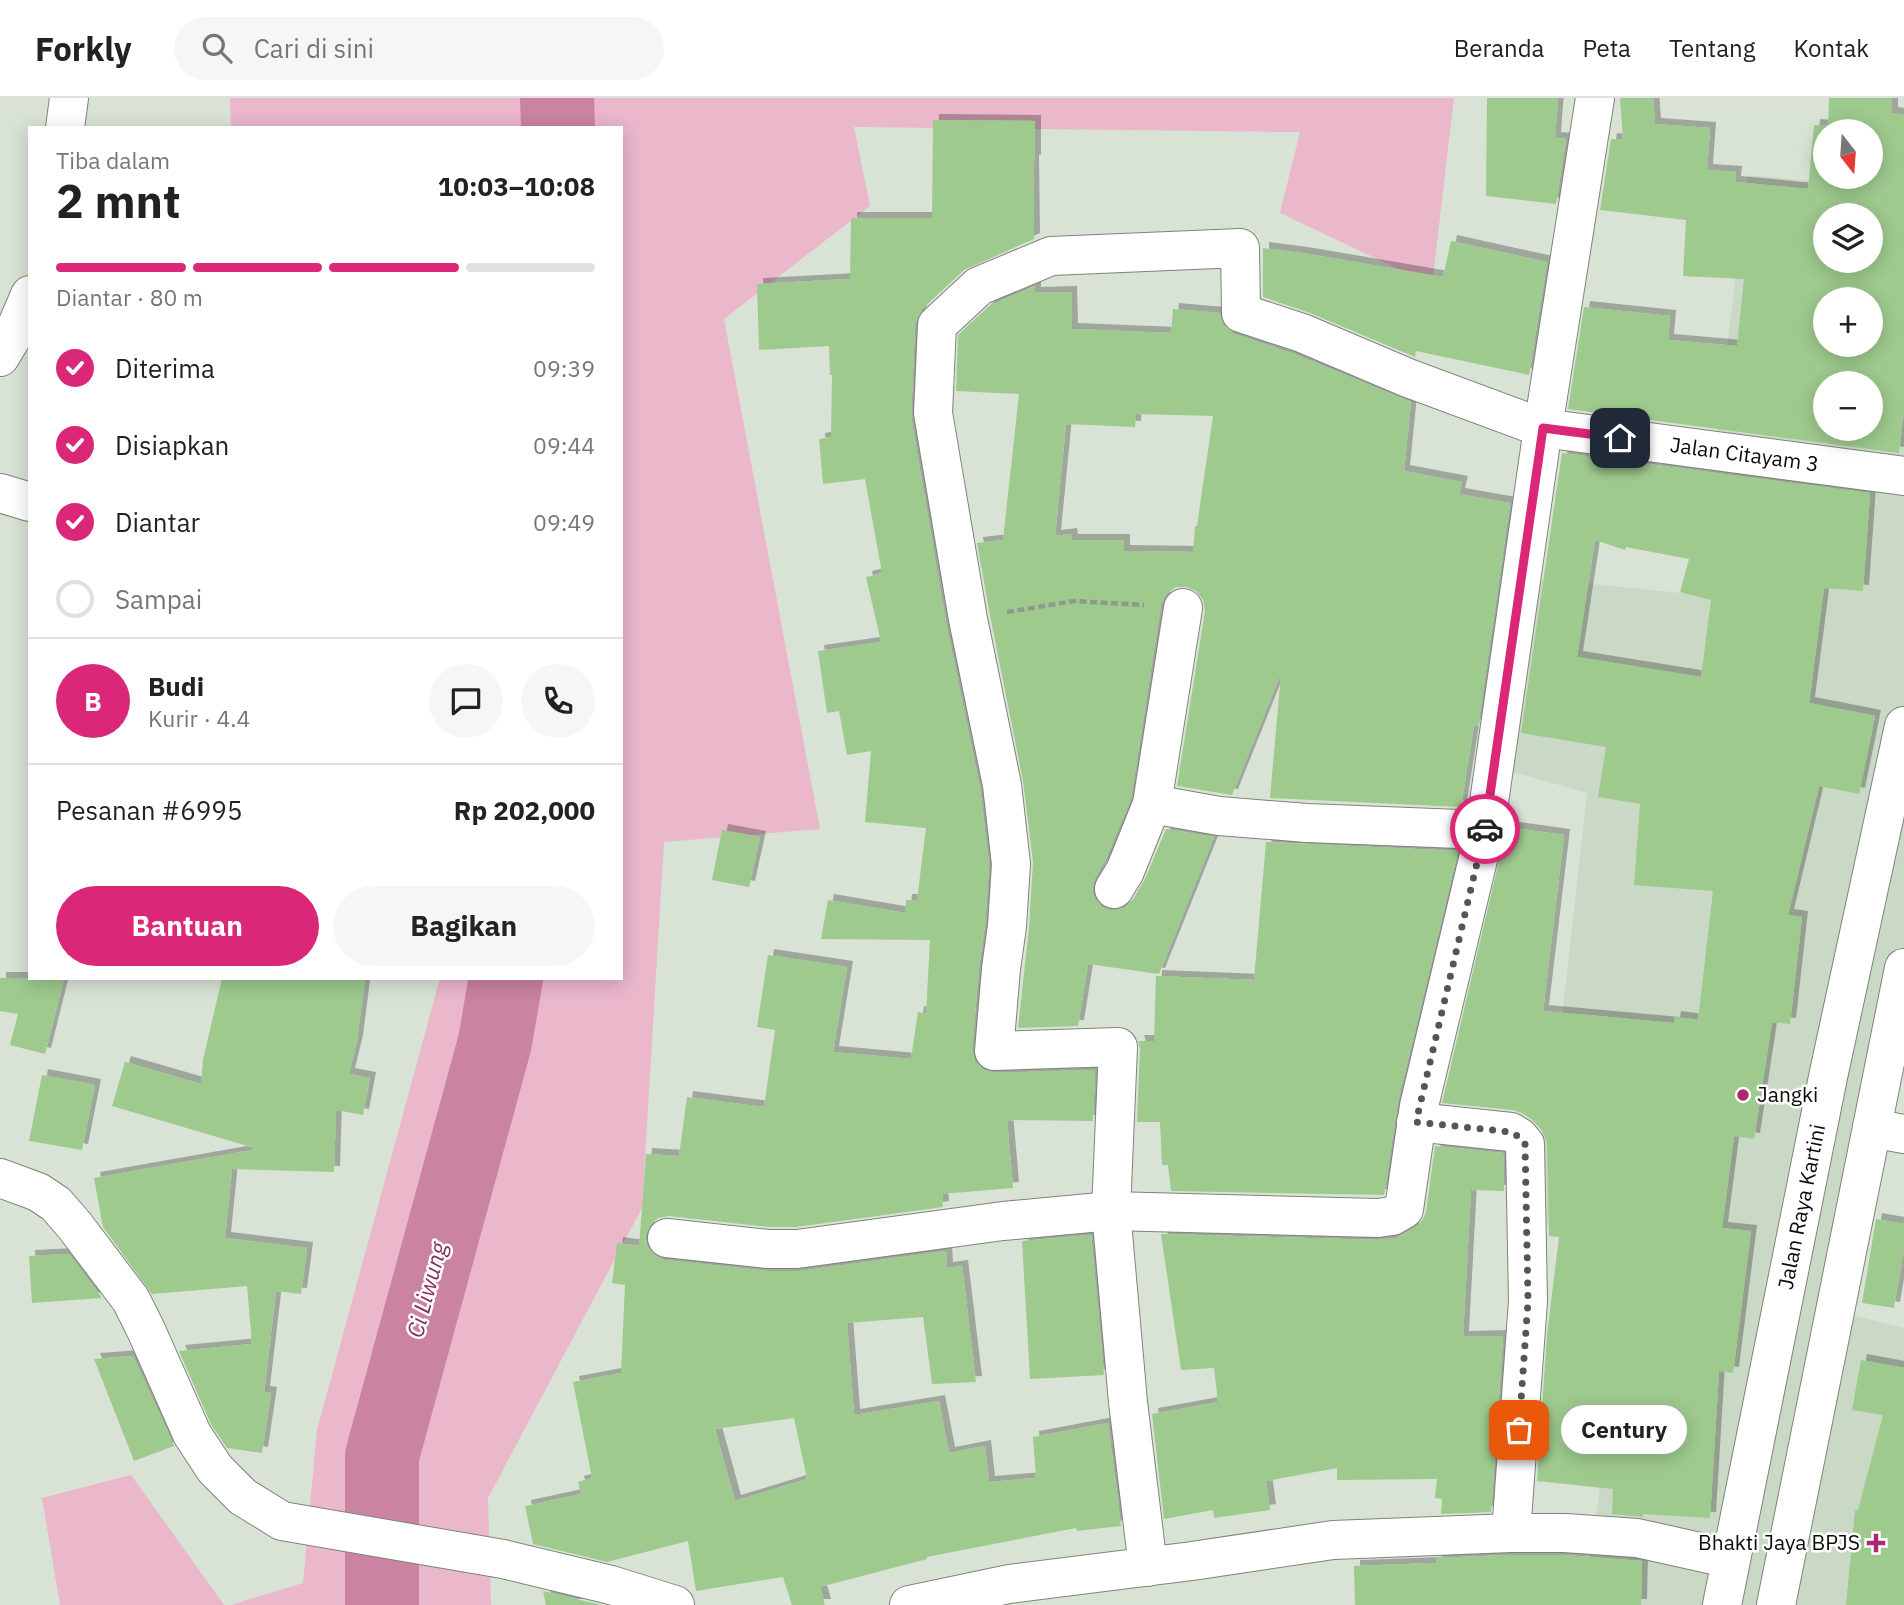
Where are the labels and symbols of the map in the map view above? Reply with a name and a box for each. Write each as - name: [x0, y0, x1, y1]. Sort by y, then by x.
- north arrow: [1813, 119, 1883, 189]
- pin: [1590, 408, 1650, 468]
- street label: Jalan Citayam 3: [1668, 430, 1821, 478]
- courier: [1450, 794, 1520, 864]
- place label: Jangki: [1757, 1080, 1818, 1108]
- marker: Jangki: [1735, 1087, 1751, 1103]
- street label: Jalan Raya Kartini: [1771, 1121, 1831, 1292]
- water label: Ci Liwung: [399, 1238, 453, 1341]
- pin: [1489, 1400, 1549, 1460]
- callout: Century: [1561, 1406, 1687, 1454]
- place label: Bhakti Jaya BPJS: [1698, 1528, 1860, 1556]
- marker: Bhakti Jaya BPJS: [1866, 1533, 1886, 1553]

